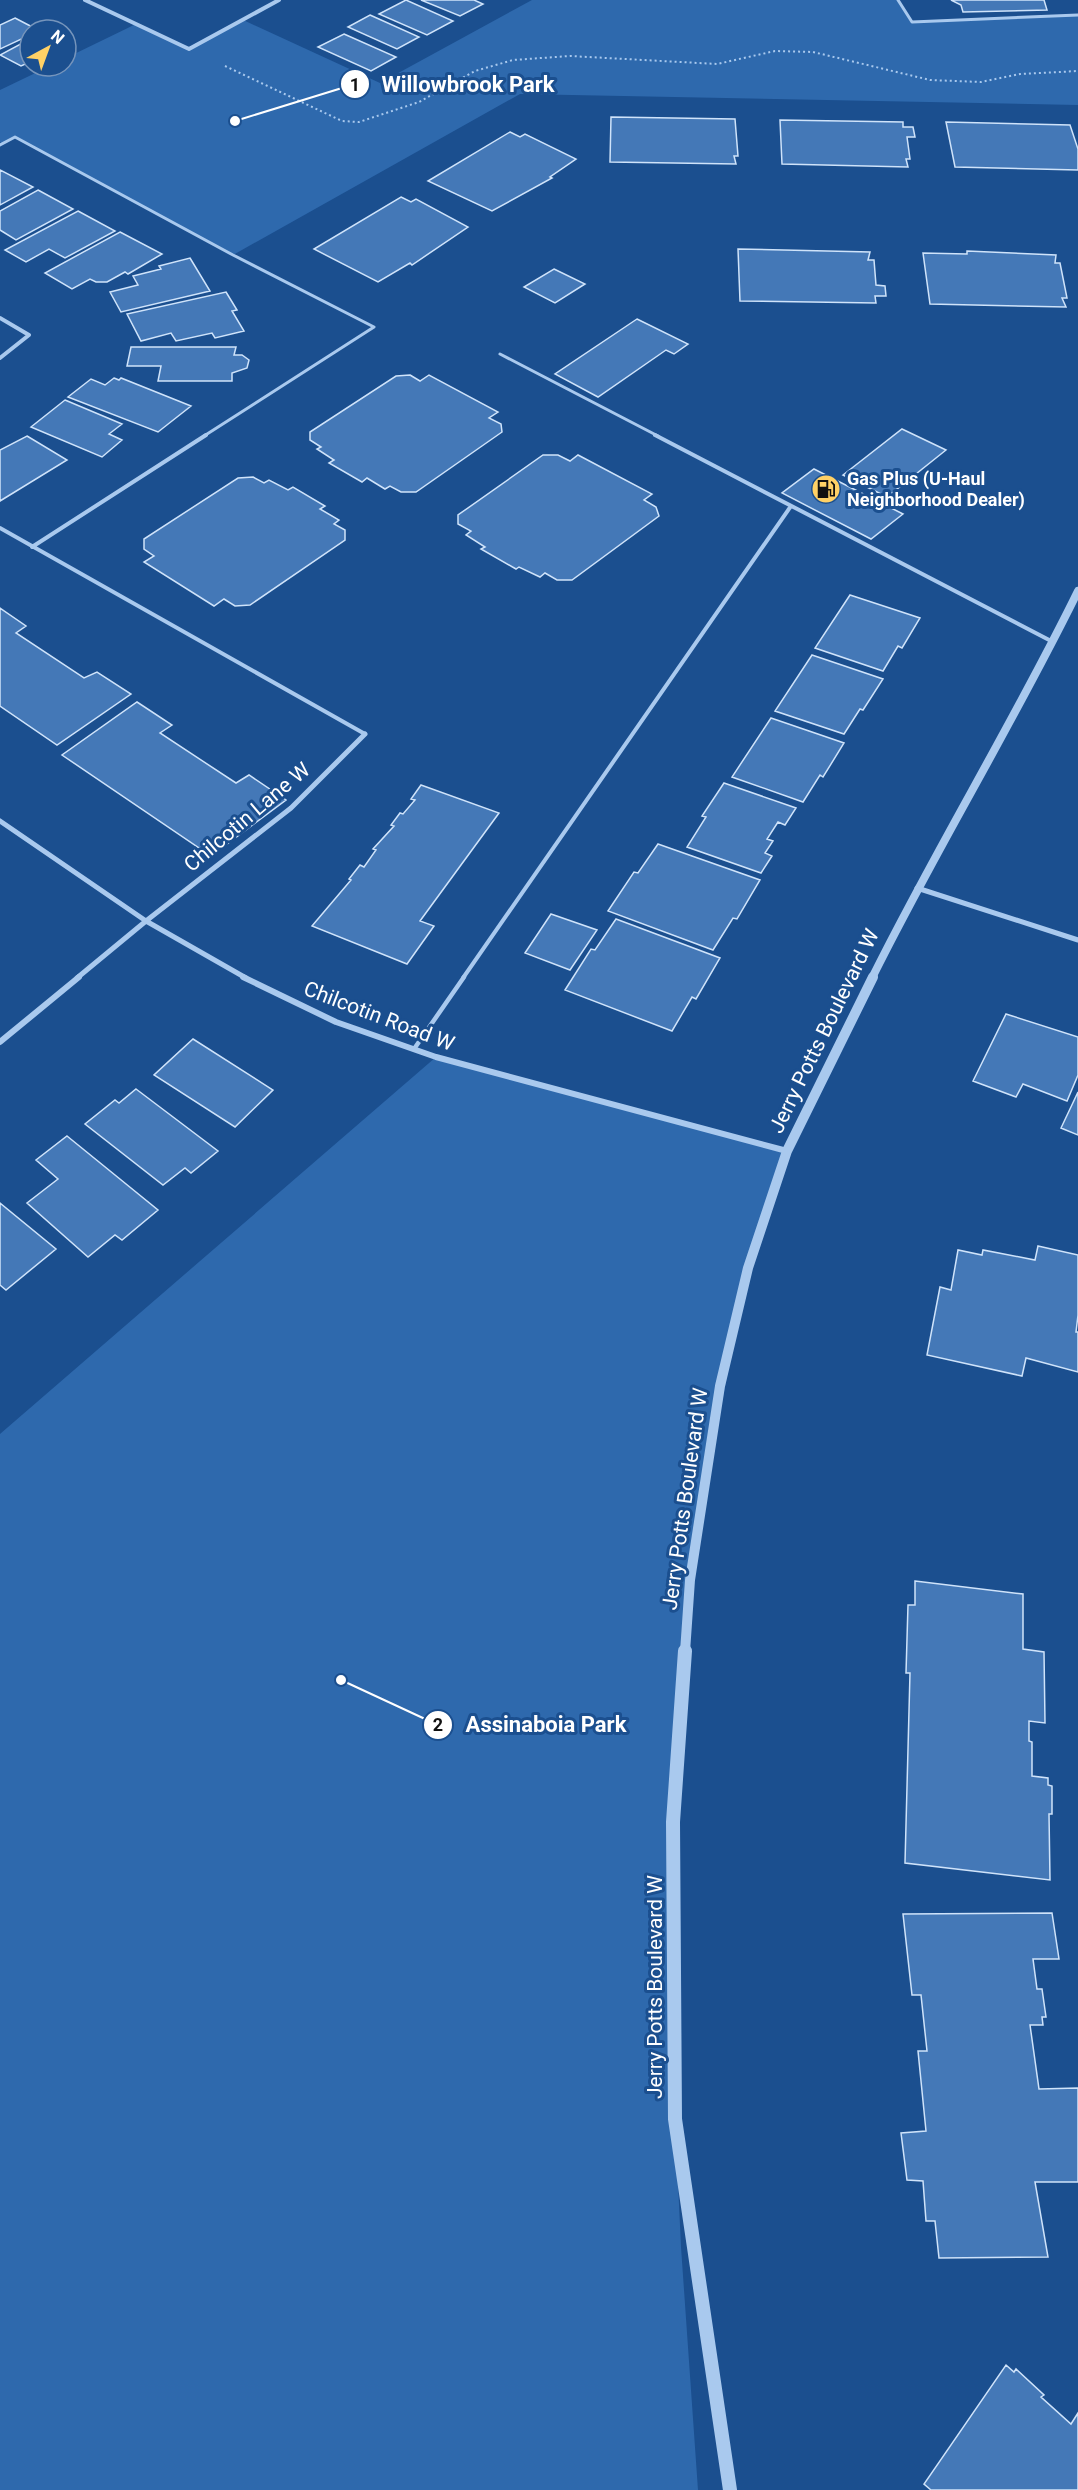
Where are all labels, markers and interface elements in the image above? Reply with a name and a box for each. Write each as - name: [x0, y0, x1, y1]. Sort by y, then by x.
- north arrow: [18, 18, 78, 78]
- text: N: [47, 26, 68, 48]
- callout: Willowbrook Park: [340, 64, 567, 104]
- text: Willowbrook Park: [381, 72, 555, 97]
- text: 1: [350, 74, 360, 95]
- place label: Gas Plus (U-Haul Neighborhood Dealer): [847, 468, 1025, 511]
- fuel station icon: Gas Plus (U-Haul Neighborhood Dealer): [810, 473, 842, 505]
- street label: Chilcotin Lane W: [179, 757, 315, 876]
- street label: Jerry Potts Boulevard W: [764, 925, 884, 1137]
- street label: Chilcotin Road W: [300, 976, 458, 1056]
- street label: Jerry Potts Boulevard W: [658, 1386, 713, 1612]
- callout: Assinaboia Park: [423, 1705, 638, 1745]
- text: Assinaboia Park: [466, 1712, 627, 1737]
- text: 2: [433, 1714, 443, 1735]
- street label: Jerry Potts Boulevard W: [643, 1875, 667, 2099]

